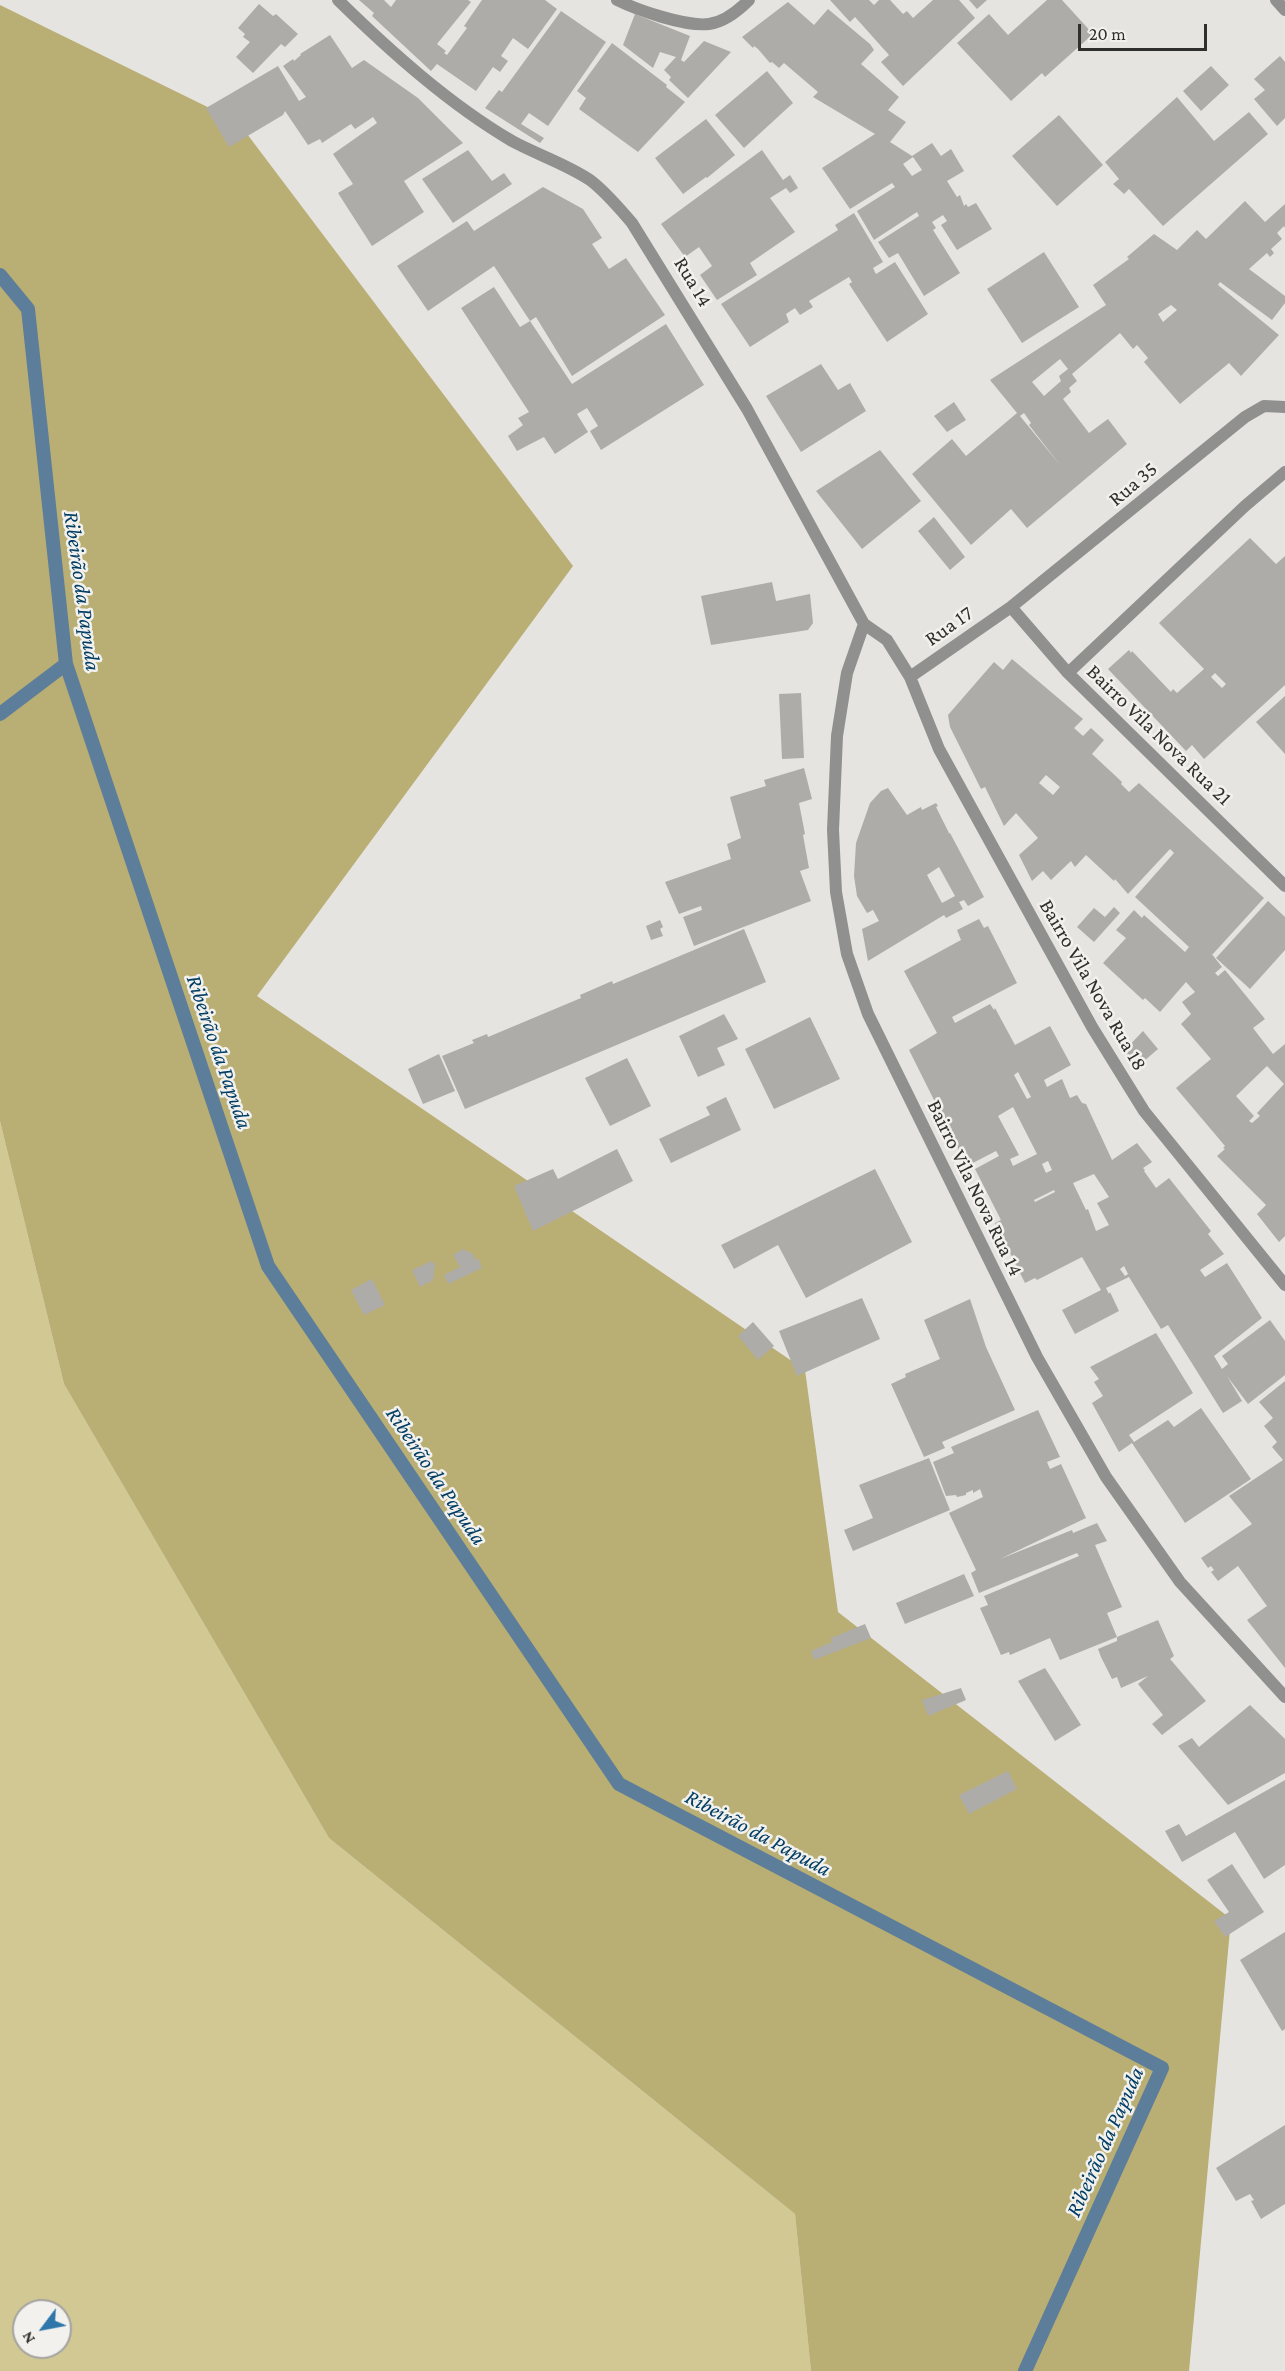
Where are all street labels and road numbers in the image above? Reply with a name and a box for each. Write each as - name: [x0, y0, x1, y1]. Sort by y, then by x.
- street label: Rua 14: [668, 252, 718, 312]
- street label: Rua 35: [1103, 456, 1163, 512]
- street label: Rua 17: [920, 601, 978, 651]
- street label: Bairro Vila Nova Rua 21: [1081, 659, 1237, 811]
- street label: Bairro Vila Nova Rua 18: [1034, 895, 1152, 1075]
- street label: Bairro Vila Nova Rua 14: [921, 1096, 1029, 1280]

